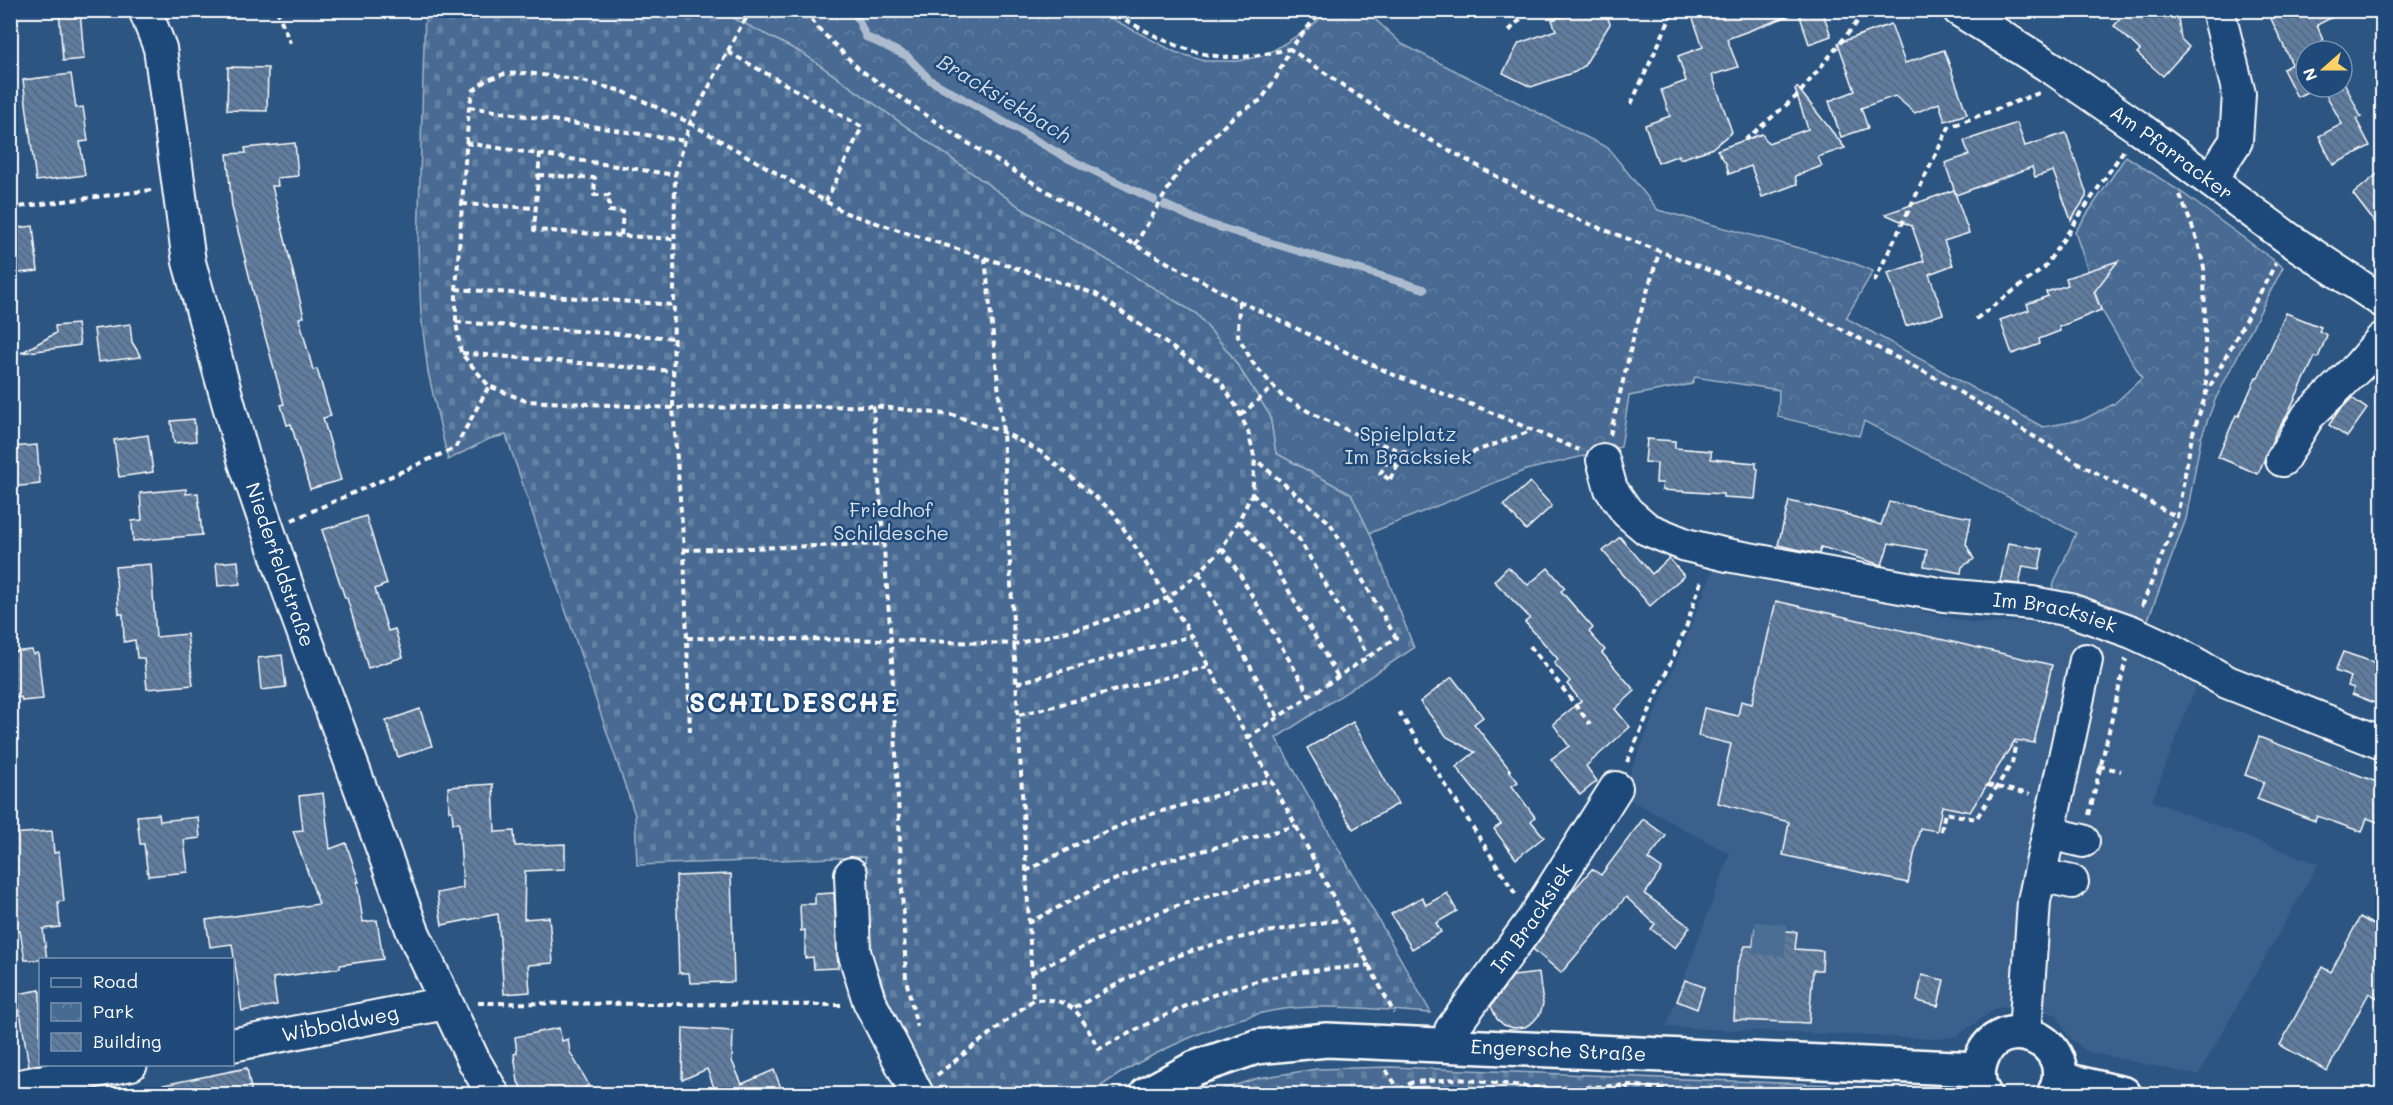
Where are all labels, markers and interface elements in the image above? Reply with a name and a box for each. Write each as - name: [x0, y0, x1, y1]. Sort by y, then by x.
- north arrow: [2294, 39, 2354, 99]
- water label: Bracksiekbach: [933, 47, 1077, 148]
- text: N: [2298, 65, 2322, 84]
- street label: Am Pfarracker: [2106, 98, 2239, 205]
- park label: Spielplatz Im Bracksiek: [1344, 420, 1472, 469]
- street label: Niederfeldstraße: [241, 479, 322, 650]
- park label: Friedhof Schildesche: [833, 496, 949, 545]
- street label: Im Bracksiek: [1992, 585, 2121, 638]
- district label: SCHILDESCHE: [689, 685, 899, 719]
- street label: Im Bracksiek: [1484, 858, 1577, 977]
- legend: [39, 958, 234, 1066]
- text: Road: [93, 969, 138, 993]
- text: Park: [93, 999, 134, 1023]
- street label: Wibboldweg: [279, 999, 400, 1047]
- text: Building: [93, 1029, 161, 1053]
- street label: Engersche Straße: [1470, 1032, 1647, 1066]

